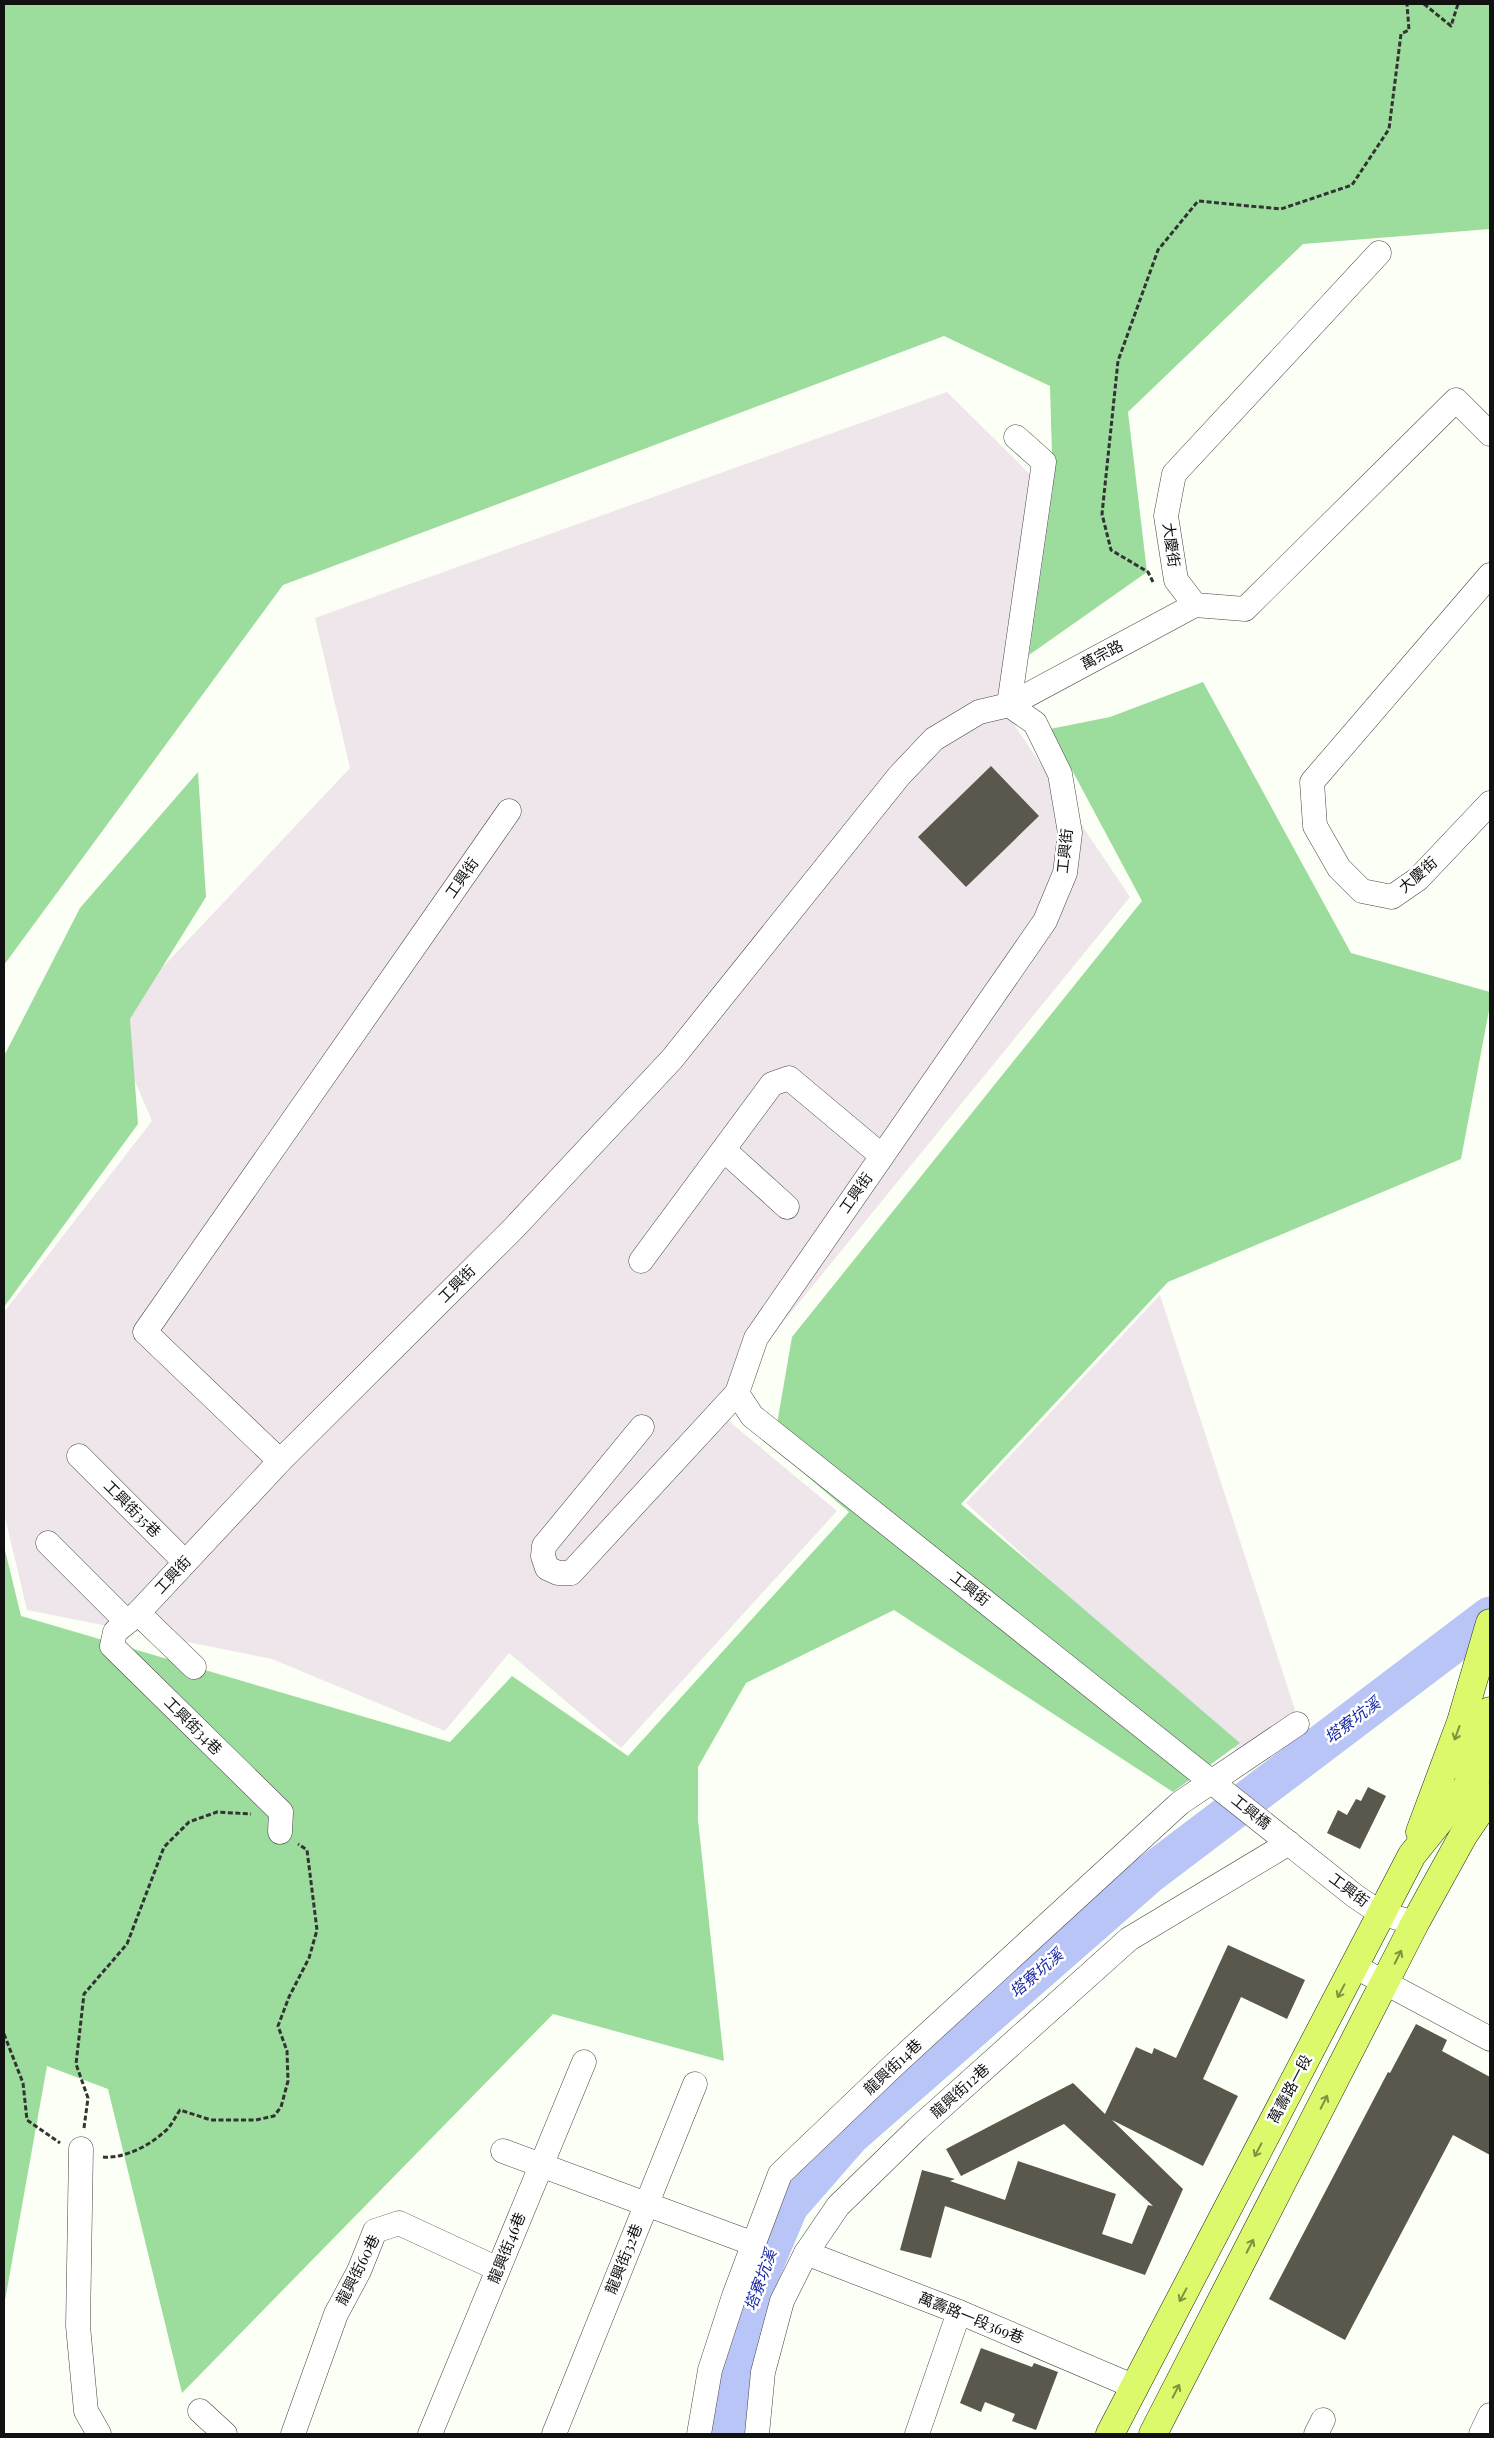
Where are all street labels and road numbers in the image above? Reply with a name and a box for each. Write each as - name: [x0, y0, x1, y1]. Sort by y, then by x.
- street label: 大慶街: [1159, 521, 1185, 569]
- street label: 萬宗路: [1077, 635, 1126, 674]
- street label: 工興街: [1052, 827, 1076, 874]
- street label: 大慶街: [1394, 852, 1441, 897]
- street label: 工興街: [440, 853, 482, 902]
- street label: 工興街: [834, 1168, 876, 1217]
- street label: 工興街: [433, 1260, 479, 1306]
- street label: 工興街35巷: [100, 1475, 166, 1541]
- street label: 工興街: [150, 1551, 195, 1598]
- street label: 工興街: [947, 1566, 995, 1610]
- street label: 工興街34巷: [160, 1692, 227, 1759]
- street label: 工興橋: [1228, 1789, 1275, 1833]
- street label: 工興街: [1326, 1868, 1374, 1911]
- street label: 龍興街14巷: [859, 2034, 926, 2098]
- street label: 萬壽路一段: [1263, 2051, 1316, 2126]
- street label: 龍興街12巷: [926, 2058, 993, 2122]
- street label: 龍興街46巷: [483, 2209, 529, 2286]
- street label: 龍興街32巷: [600, 2221, 646, 2297]
- street label: 龍興街60巷: [331, 2231, 383, 2308]
- street label: 萬壽路一段369巷: [916, 2287, 1027, 2347]

